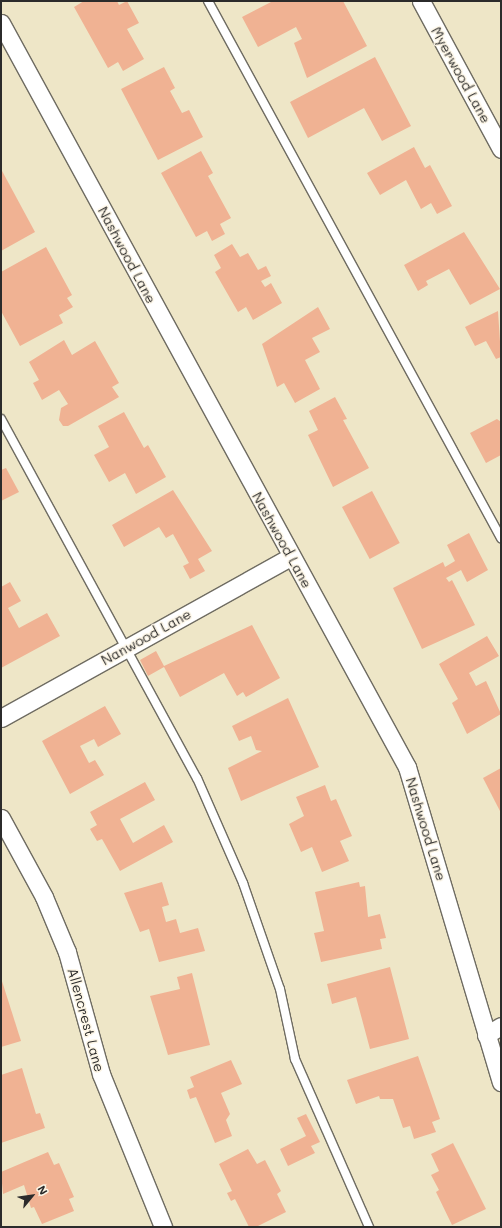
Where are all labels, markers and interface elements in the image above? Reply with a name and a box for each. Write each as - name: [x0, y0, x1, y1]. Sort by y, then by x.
- street label: Myerwood Lane: [428, 24, 494, 126]
- street label: Nashwood Lane: [94, 204, 160, 306]
- street label: Nashwood Lane: [249, 489, 315, 591]
- street label: Nanwood Lane: [98, 605, 194, 669]
- street label: Nashwood Lane: [402, 775, 450, 883]
- street label: Allencrest Lane: [64, 966, 108, 1074]
- north arrow: [12, 1176, 52, 1216]
- text: N: [34, 1183, 52, 1197]

